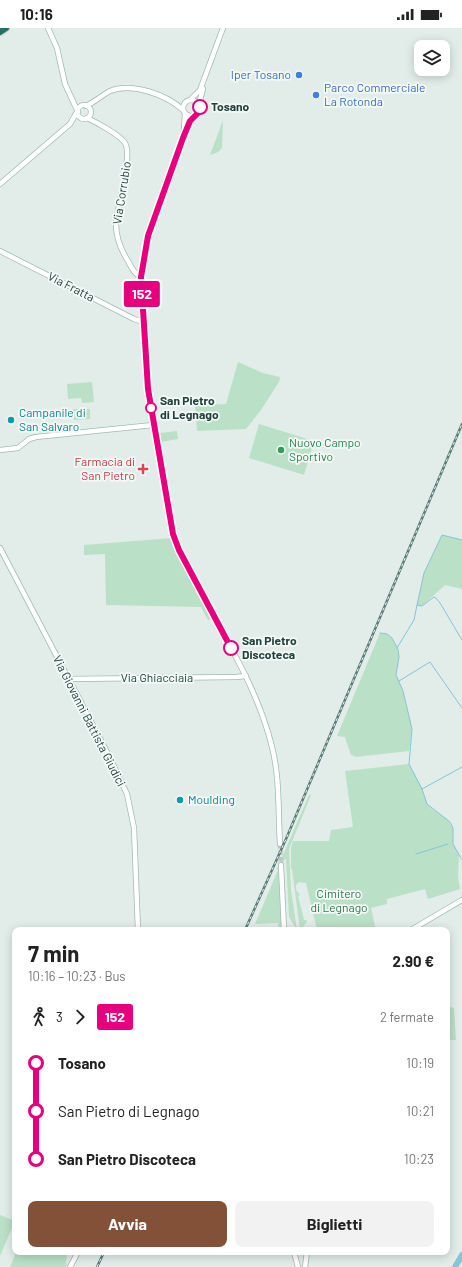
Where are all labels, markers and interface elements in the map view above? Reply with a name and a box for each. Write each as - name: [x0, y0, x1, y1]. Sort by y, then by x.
- text: 10:16: [20, 5, 53, 23]
- map controls: [414, 40, 450, 76]
- button: layers: [414, 40, 450, 76]
- place label: Iper Tosano: [231, 67, 291, 81]
- marker: Iper Tosano: [294, 70, 304, 80]
- place label: Parco Commerciale La Rotonda: [324, 80, 426, 108]
- marker: Parco Commerciale La Rotonda: [311, 90, 321, 100]
- marker: Tosano: [192, 99, 208, 115]
- place label: Tosano: [211, 99, 250, 113]
- street label: Via Corrubio: [109, 160, 133, 225]
- street label: Via Fratta: [46, 268, 97, 304]
- line badge: 152: [119, 281, 165, 307]
- text: 152: [132, 285, 152, 302]
- place label: San Pietro di Legnago: [160, 393, 219, 421]
- marker: San Pietro di Legnago: [145, 402, 157, 414]
- place label: Campanile di San Salvaro: [19, 405, 86, 433]
- marker: Campanile di San Salvaro: [6, 415, 16, 425]
- place label: Nuovo Campo Sportivo: [289, 435, 361, 463]
- marker: Nuovo Campo Sportivo: [276, 445, 286, 455]
- place label: Farmacia di San Pietro: [75, 454, 135, 482]
- marker: Farmacia di San Pietro: [138, 464, 148, 474]
- place label: San Pietro Discoteca: [242, 633, 297, 661]
- marker: San Pietro Discoteca: [223, 640, 239, 656]
- street label: Via Giovanni Battista Giudici: [51, 653, 129, 788]
- street label: Via Ghiacciaia: [121, 670, 193, 684]
- place label: Moulding: [188, 792, 235, 806]
- marker: Moulding: [175, 795, 185, 805]
- park label: Cimitero di Legnago: [310, 886, 368, 914]
- text: 7 min: [28, 940, 79, 966]
- text: 2.90 €: [393, 952, 434, 970]
- text: 10:16 – 10:23 · Bus: [28, 968, 126, 984]
- icon: walk: [28, 1006, 50, 1028]
- icon: forward: [69, 1006, 91, 1028]
- text: 152: [105, 1008, 125, 1025]
- text: 3: [56, 1009, 63, 1025]
- text: 2 fermate: [380, 1009, 434, 1025]
- text: Tosano: [58, 1054, 106, 1072]
- text: 10:19: [406, 1055, 434, 1071]
- text: San Pietro di Legnago: [58, 1102, 200, 1120]
- text: 10:21: [406, 1103, 434, 1119]
- text: San Pietro Discoteca: [58, 1150, 196, 1168]
- text: 10:23: [404, 1151, 434, 1167]
- button: Avvia: [28, 1201, 227, 1247]
- button: Biglietti: [235, 1201, 434, 1247]

